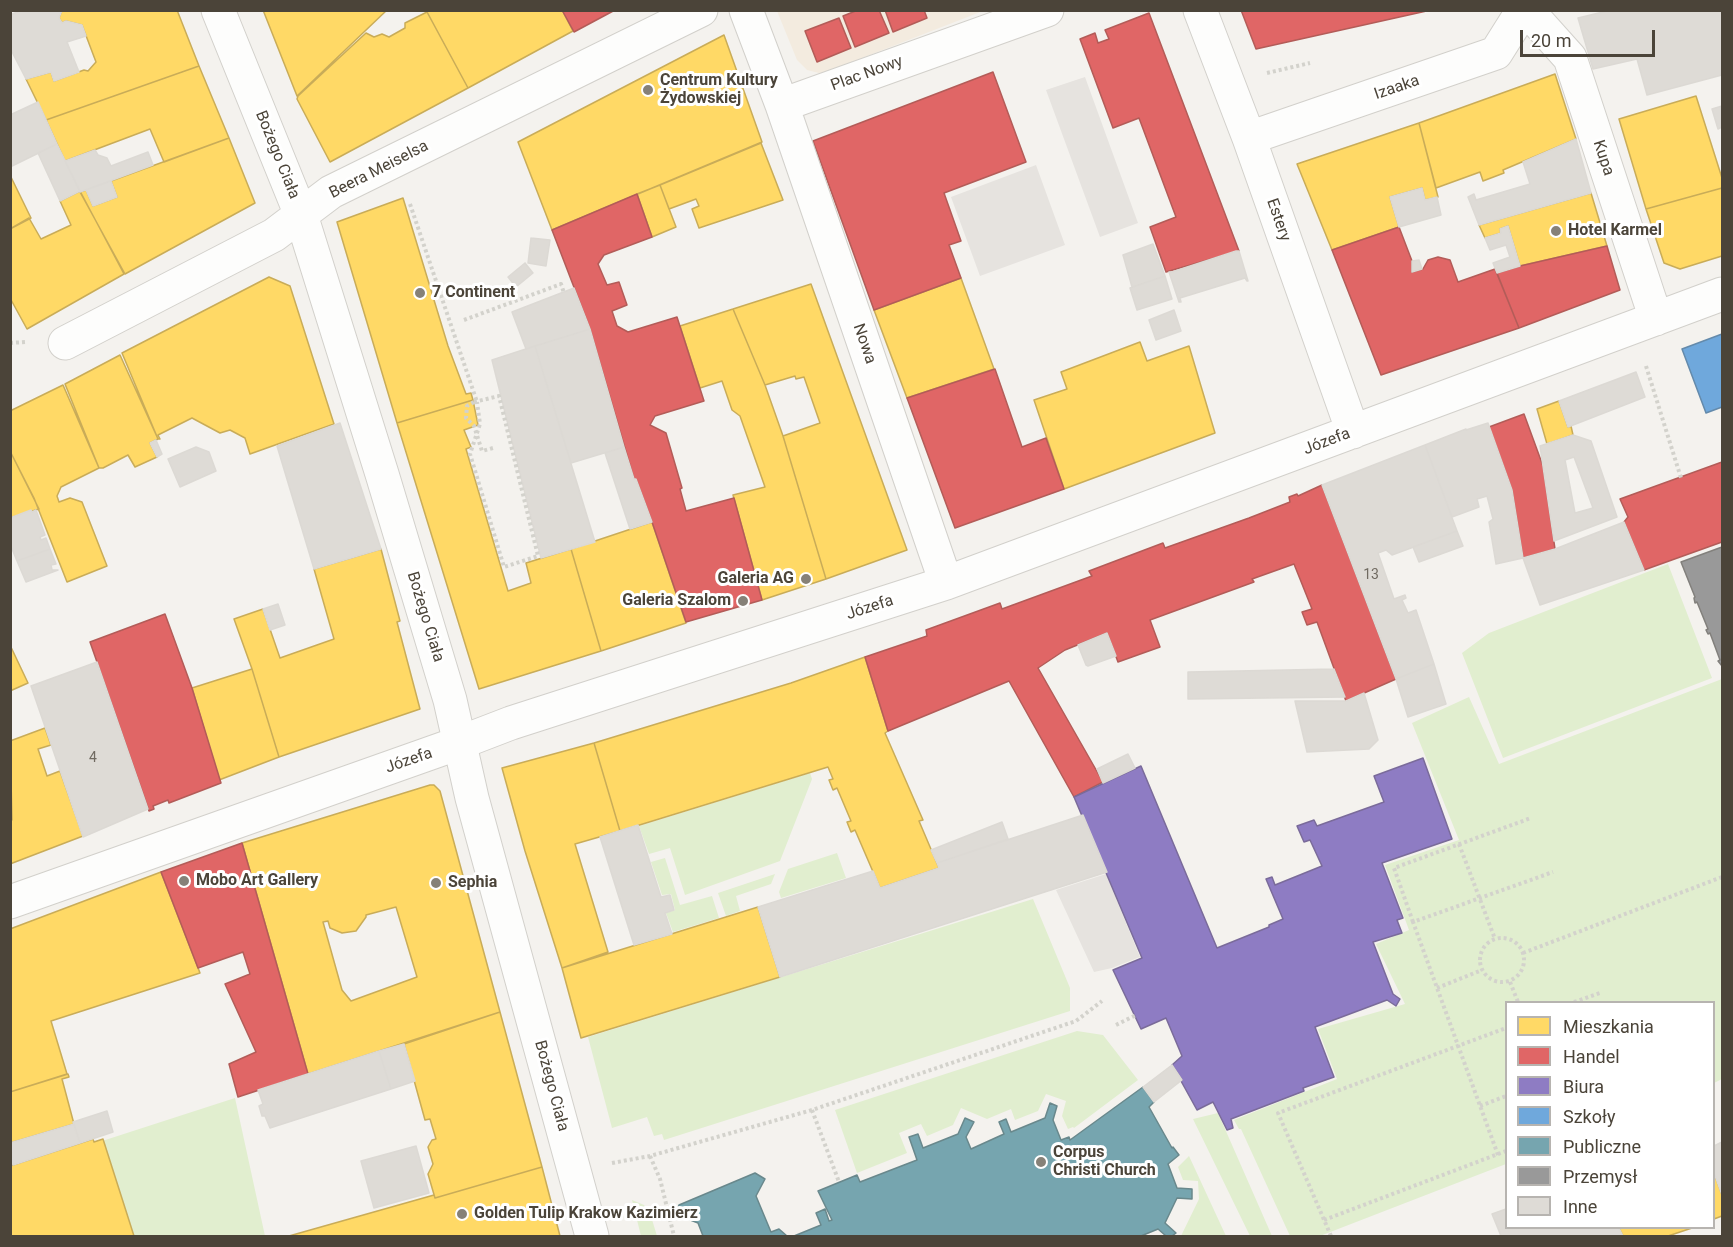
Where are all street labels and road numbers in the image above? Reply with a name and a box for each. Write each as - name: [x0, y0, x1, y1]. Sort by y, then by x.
- street label: Plac Nowy: [828, 52, 906, 96]
- street label: Izaaka: [1372, 71, 1422, 105]
- street label: Bożego Ciała: [251, 108, 303, 202]
- street label: Beera Meiselsa: [326, 137, 432, 203]
- street label: Kupa: [1588, 138, 1618, 178]
- street label: Estery: [1262, 196, 1294, 244]
- street label: Nowa: [848, 321, 880, 367]
- street label: Józefa: [1301, 424, 1353, 460]
- street label: Bożego Ciała: [402, 570, 448, 664]
- street label: Józefa: [844, 591, 896, 625]
- street label: Józefa: [383, 744, 435, 778]
- street label: Bożego Ciała: [530, 1038, 572, 1134]

